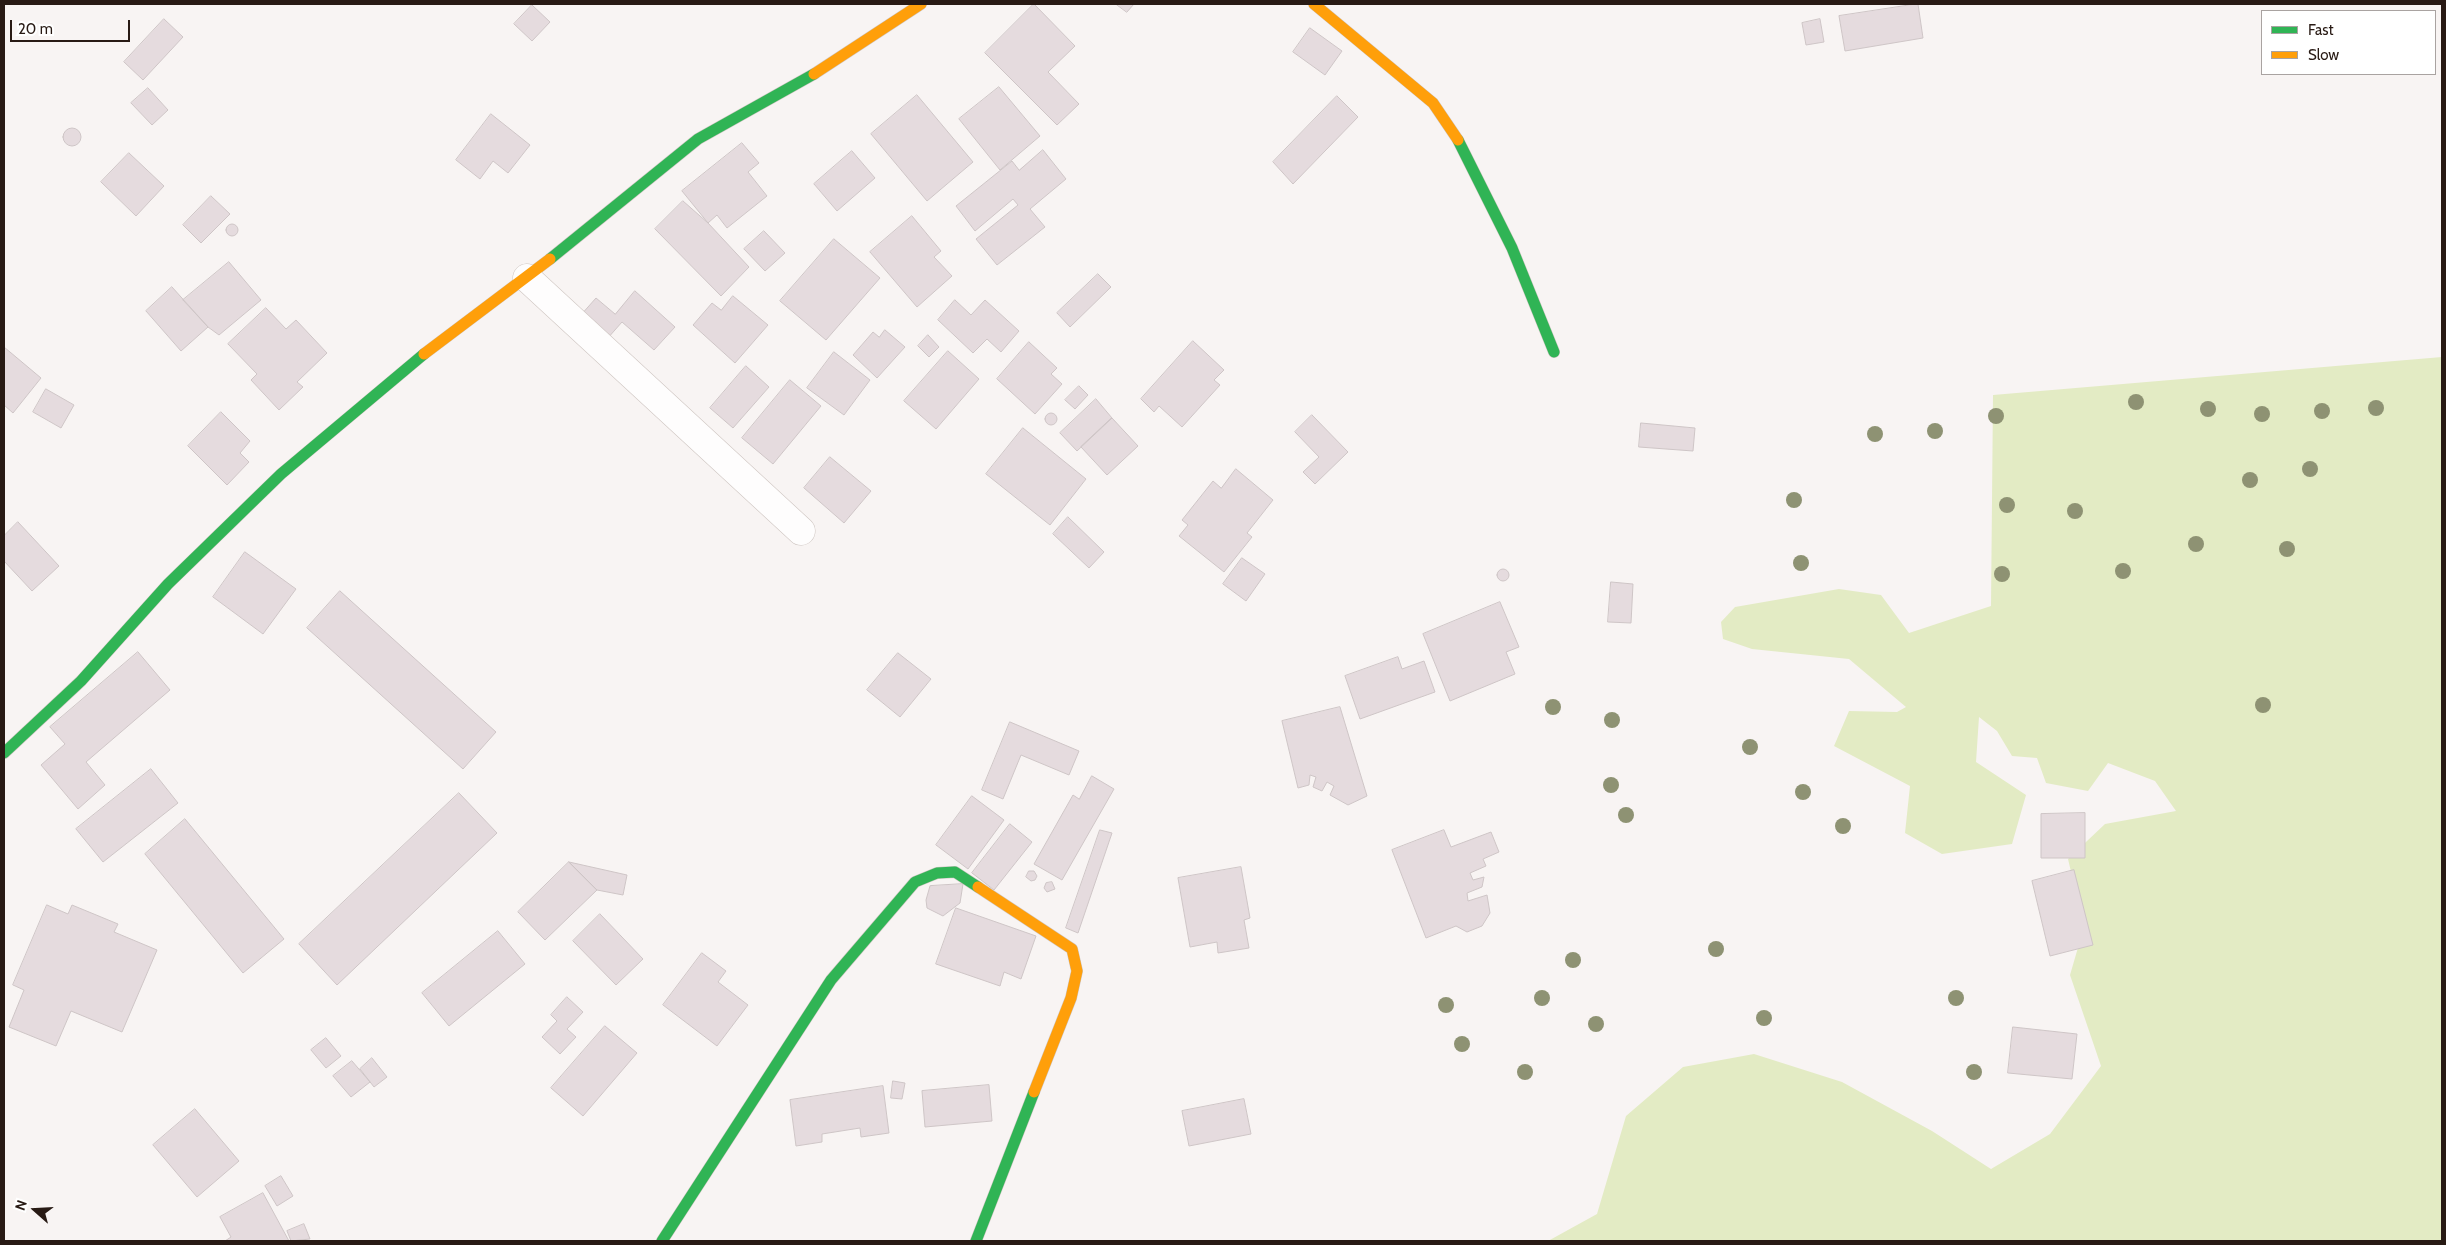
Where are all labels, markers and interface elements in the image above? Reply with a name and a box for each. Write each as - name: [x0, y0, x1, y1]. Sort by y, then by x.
- scale bar: [12, 10, 132, 42]
- legend: [2261, 10, 2436, 75]
- text: 20 m: [18, 20, 53, 38]
- text: Fast: [2308, 21, 2333, 39]
- text: Slow: [2308, 46, 2339, 64]
- north arrow: [10, 1185, 60, 1235]
- text: N: [11, 1198, 31, 1213]

